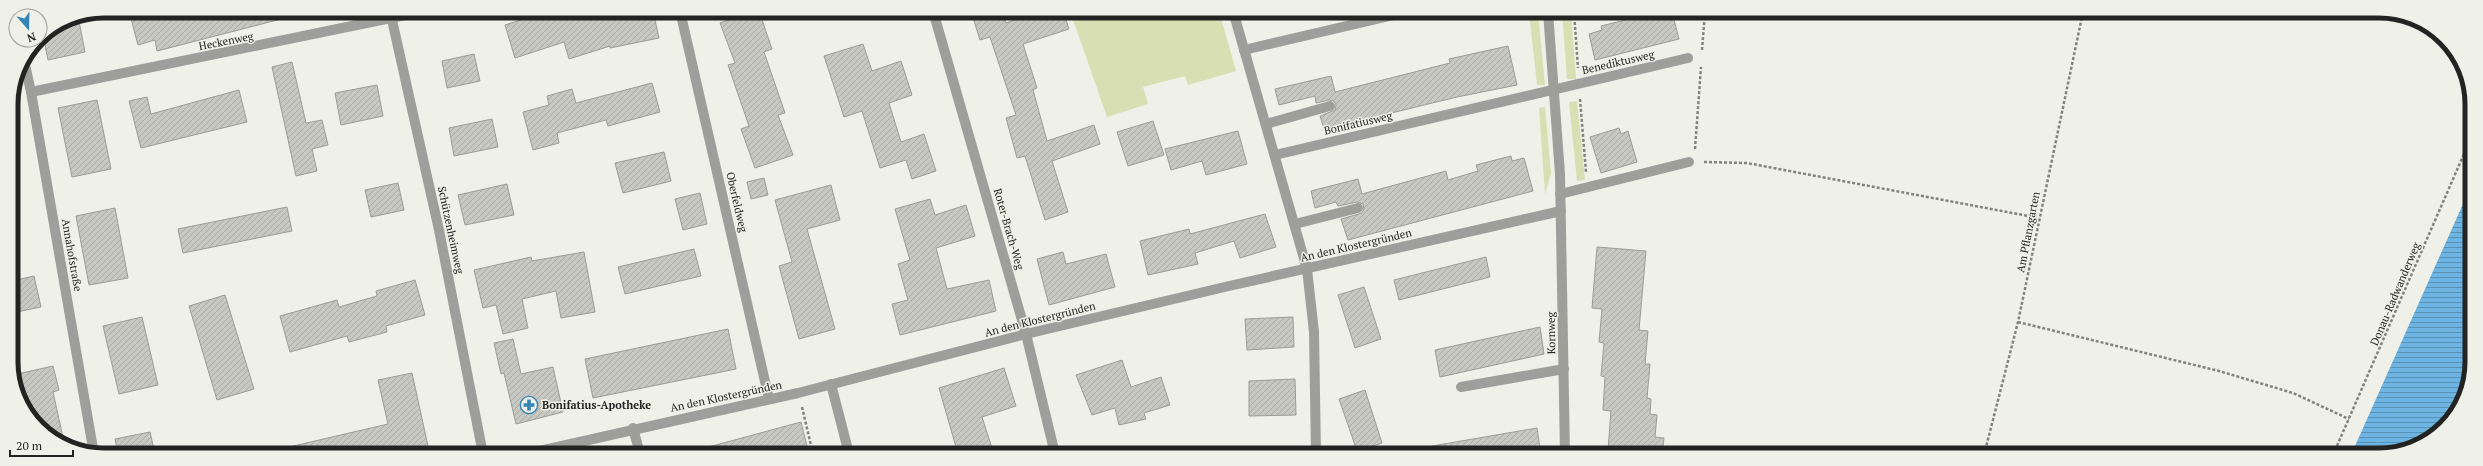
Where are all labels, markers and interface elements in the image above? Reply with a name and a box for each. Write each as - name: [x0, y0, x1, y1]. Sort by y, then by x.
- north arrow: [8, 8, 48, 48]
- text: N: [24, 29, 38, 46]
- street label: Heckenweg: [197, 29, 255, 53]
- street label: Benediktusweg: [1580, 47, 1656, 77]
- street label: Bonifatiusweg: [1322, 108, 1394, 138]
- street label: Oberfeldweg: [723, 170, 751, 234]
- street label: Schützenheimweg: [435, 185, 467, 275]
- street label: Roter-Brach-Weg: [991, 187, 1027, 272]
- street label: Am Pflanzgarten: [2013, 190, 2043, 274]
- street label: Annahofstraße: [59, 218, 85, 293]
- street label: An den Klostergründen: [1299, 225, 1413, 265]
- street label: Donau-Radwanderweg: [2367, 240, 2423, 348]
- street label: An den Klostergründen: [983, 298, 1097, 340]
- street label: Kornweg: [1544, 311, 1558, 354]
- street label: An den Klostergründen: [669, 377, 784, 415]
- pharmacy icon: Bonifatius-Apotheke: [519, 395, 539, 415]
- place label: Bonifatius-Apotheke: [542, 398, 651, 412]
- scale bar: [10, 432, 73, 458]
- text: 20 m: [16, 438, 43, 453]

